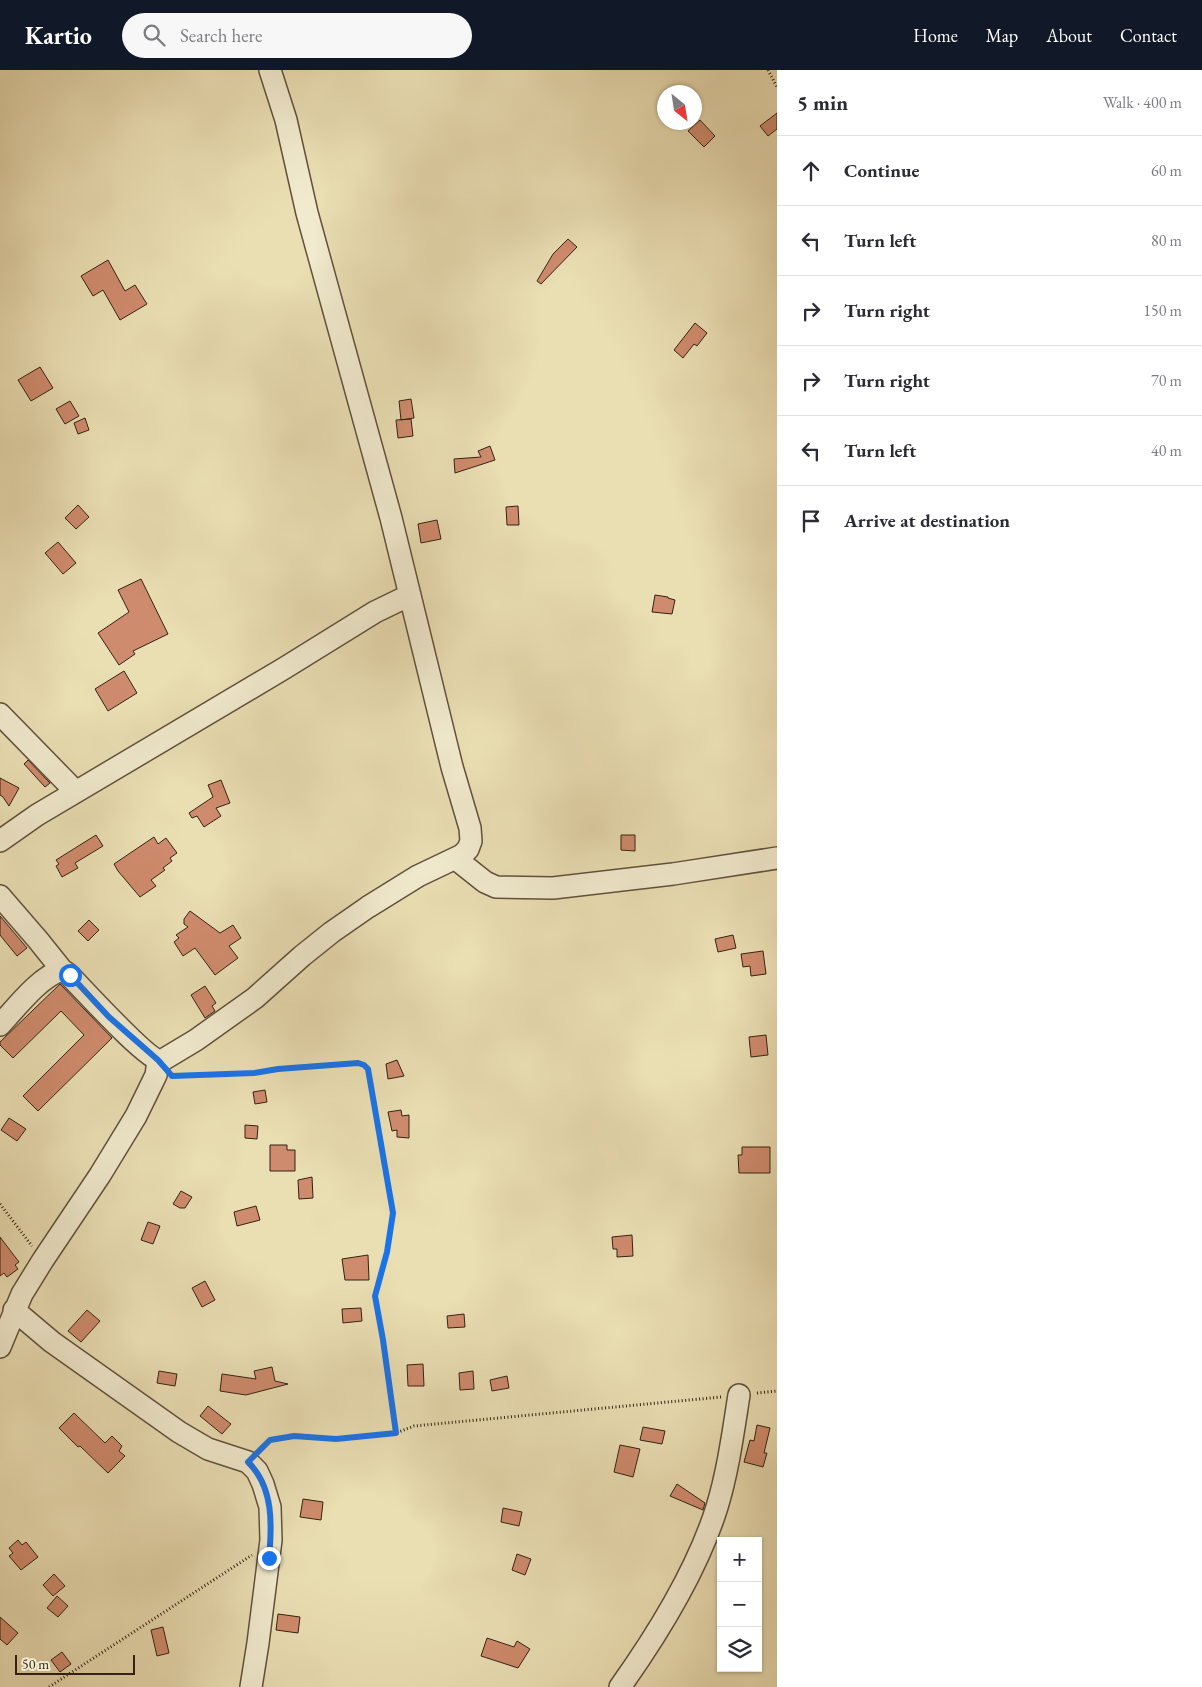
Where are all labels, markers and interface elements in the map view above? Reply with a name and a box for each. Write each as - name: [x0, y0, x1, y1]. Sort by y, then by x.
- search box: [122, 13, 472, 58]
- text: Kartio: [25, 20, 92, 51]
- icon: search: [140, 21, 168, 49]
- text: Search here: [180, 23, 262, 48]
- text: Home: [913, 24, 958, 47]
- text: Map: [986, 24, 1018, 47]
- text: About: [1046, 24, 1092, 47]
- text: Contact: [1120, 24, 1177, 47]
- north arrow: [657, 85, 702, 130]
- text: 5 min: [797, 89, 848, 116]
- text: Walk · 400 m: [1103, 92, 1182, 113]
- icon: ahead: [797, 157, 825, 185]
- text: Continue: [844, 158, 919, 183]
- text: 60 m: [1151, 160, 1182, 181]
- icon: left: [797, 227, 825, 255]
- text: Turn left: [844, 228, 916, 253]
- text: 80 m: [1151, 230, 1182, 251]
- icon: right: [797, 297, 825, 325]
- text: Turn right: [844, 298, 930, 323]
- text: 150 m: [1143, 300, 1182, 321]
- icon: right: [797, 367, 825, 395]
- text: Turn right: [844, 368, 930, 393]
- text: 70 m: [1151, 370, 1182, 391]
- icon: left: [797, 437, 825, 465]
- text: Turn left: [844, 438, 916, 463]
- text: 40 m: [1151, 440, 1182, 461]
- icon: arrive: [797, 507, 825, 535]
- text: Arrive at destination: [844, 508, 1010, 533]
- route start: [59, 964, 82, 987]
- map controls: [717, 1537, 762, 1672]
- button: +: [717, 1537, 762, 1582]
- route end: [258, 1547, 281, 1570]
- button: −: [717, 1582, 762, 1627]
- button: layers: [717, 1627, 762, 1672]
- scale bar: [15, 1652, 135, 1675]
- text: 50 m: [22, 1655, 49, 1673]

